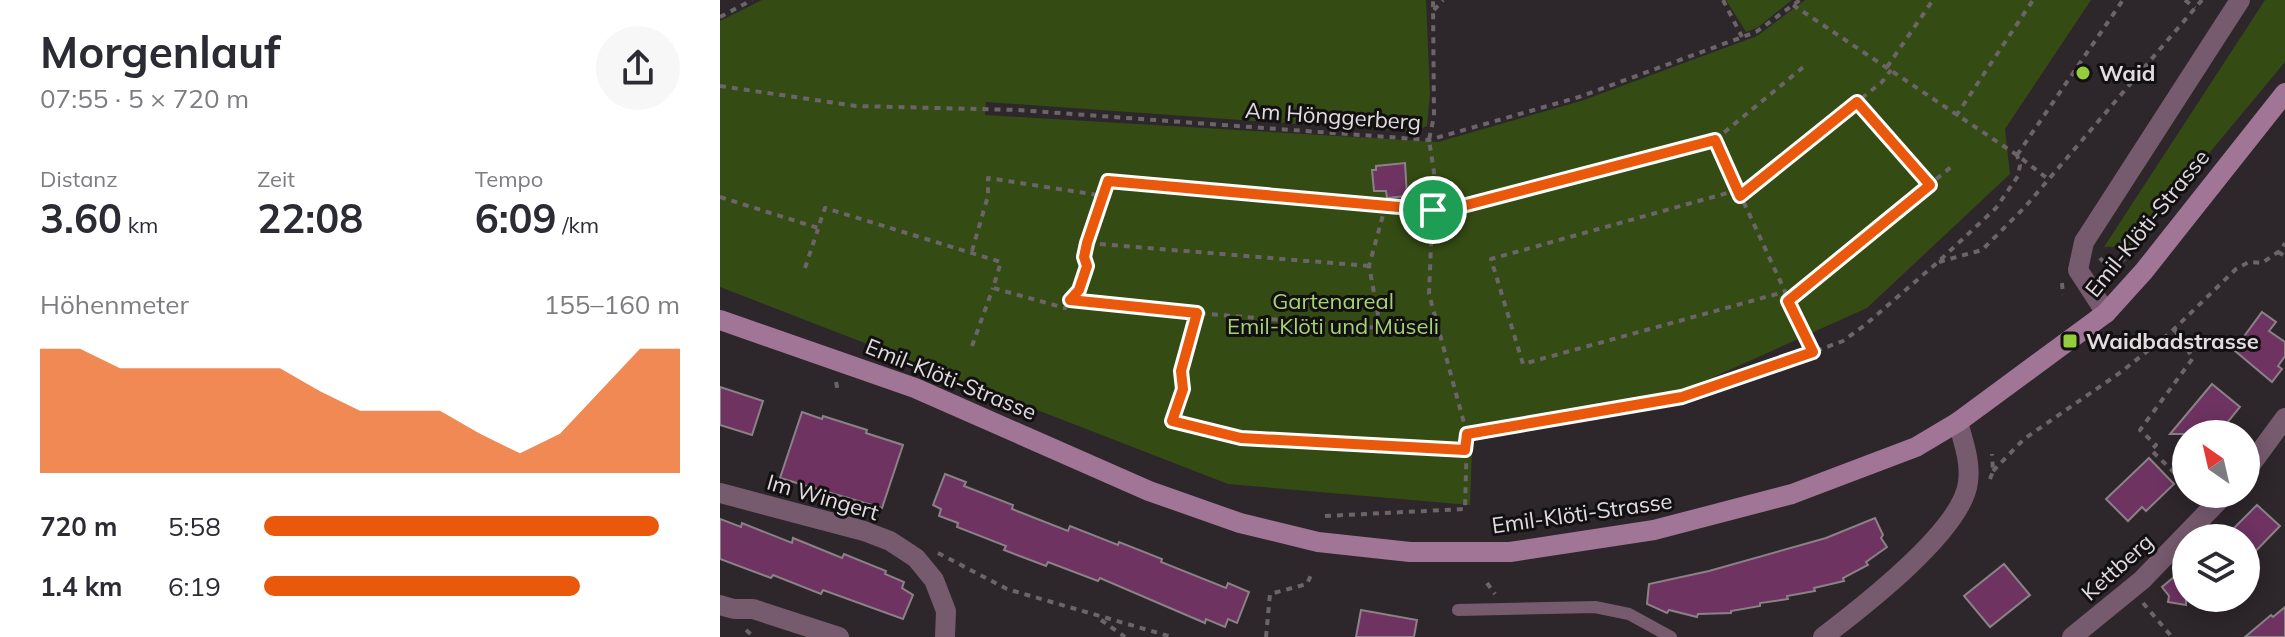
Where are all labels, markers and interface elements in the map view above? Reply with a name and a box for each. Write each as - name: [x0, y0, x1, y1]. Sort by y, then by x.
- text: Morgenlauf: [40, 24, 280, 79]
- button: share: [596, 26, 680, 110]
- place label: Waid: [2099, 59, 2155, 87]
- marker: Waid: [2074, 64, 2092, 82]
- text: 07:55 · 5 × 720 m: [40, 82, 249, 115]
- street label: Am Hönggerberg: [1244, 96, 1422, 136]
- street label: Emil-Klöti-Strasse: [2079, 143, 2215, 303]
- text: Distanz: [40, 165, 118, 193]
- text: Zeit: [257, 165, 295, 193]
- text: Tempo: [475, 165, 543, 193]
- pin: [1399, 176, 1467, 244]
- icon: arrive: [1411, 188, 1455, 232]
- text: 3.60: [40, 193, 122, 243]
- text: 22:08: [257, 193, 363, 243]
- text: 6:09: [475, 193, 557, 243]
- text: km: [122, 211, 158, 239]
- text: /km: [557, 211, 599, 239]
- park label: Gartenareal Emil-Klöti und Müseli: [1227, 287, 1439, 340]
- text: Höhenmeter: [40, 288, 189, 321]
- text: 155–160 m: [544, 288, 680, 321]
- place label: Waidbadstrasse: [2086, 327, 2259, 355]
- street label: Emil-Klöti-Strasse: [861, 332, 1041, 426]
- marker: Waidbadstrasse: [2061, 332, 2079, 350]
- north arrow: [2172, 420, 2260, 508]
- map controls: [2172, 420, 2260, 612]
- street label: Im Wingert: [764, 468, 882, 526]
- street label: Emil-Klöti-Strasse: [1490, 486, 1674, 540]
- text: 720 m: [40, 510, 117, 543]
- text: 5:58: [168, 510, 221, 543]
- button: layers: [2172, 524, 2260, 612]
- street label: Kettberg: [2075, 527, 2159, 607]
- text: 1.4 km: [40, 570, 123, 603]
- text: 6:19: [168, 570, 221, 603]

